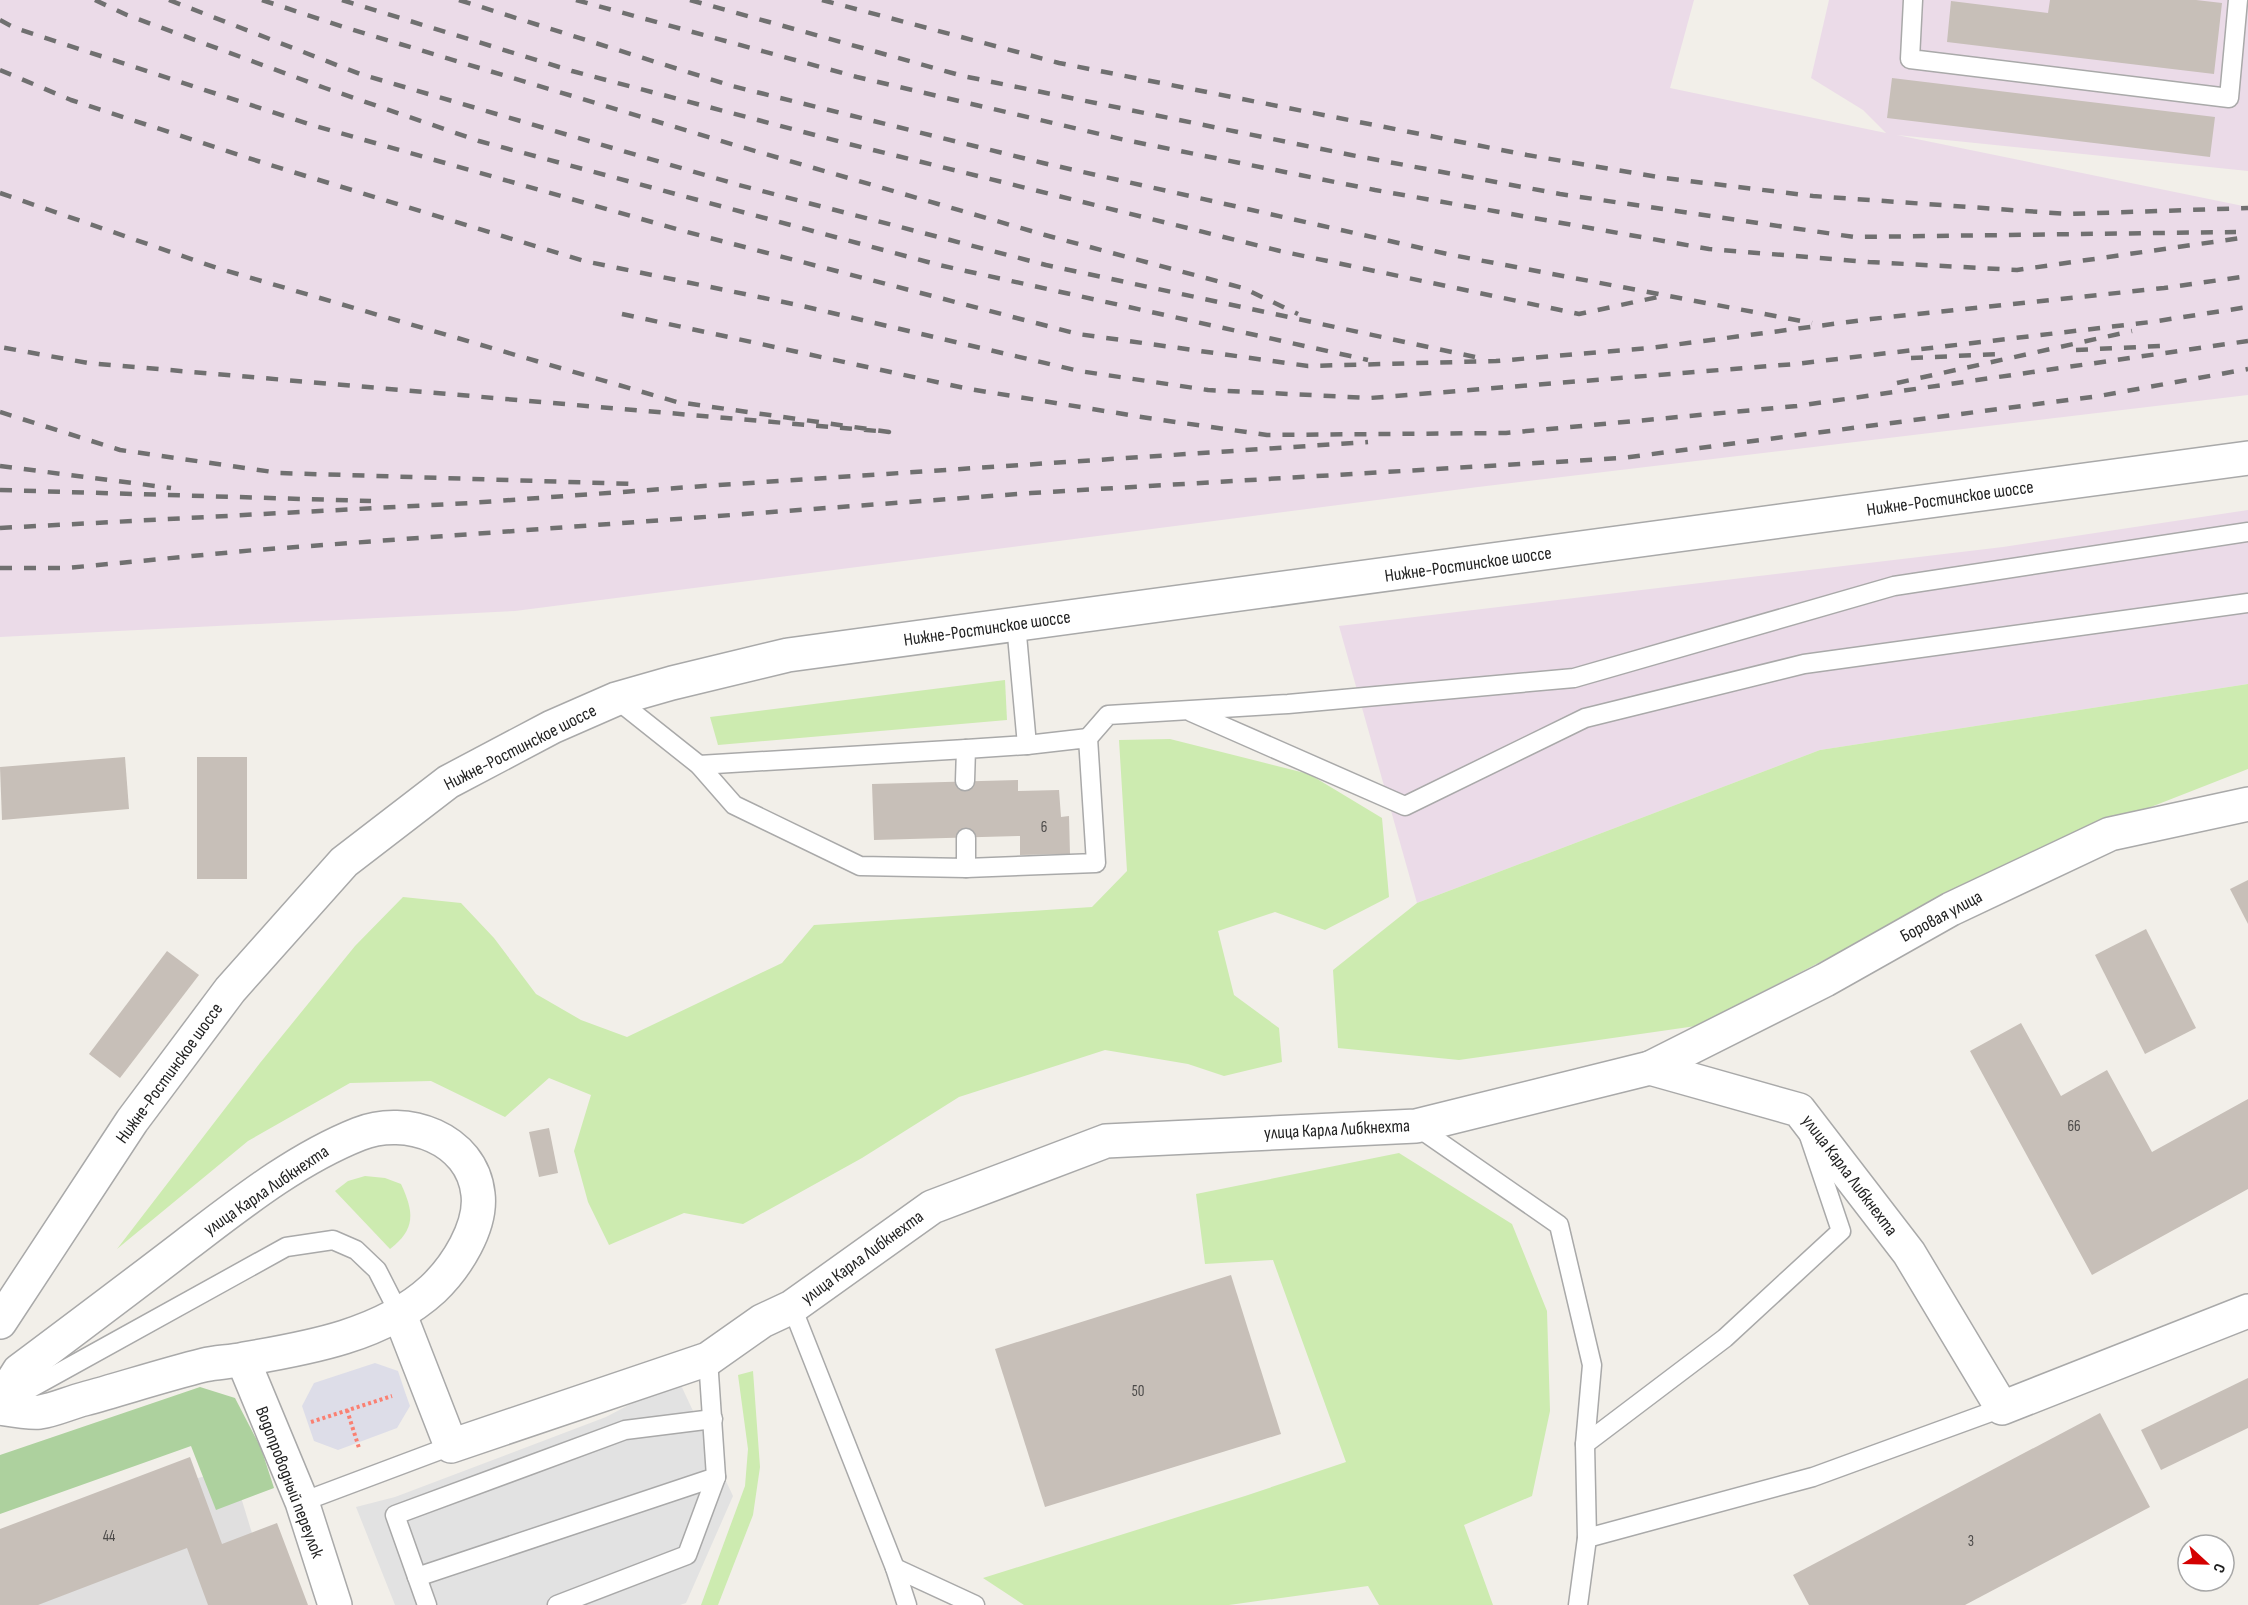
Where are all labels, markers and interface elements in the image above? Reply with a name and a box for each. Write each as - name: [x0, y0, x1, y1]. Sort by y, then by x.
- street label: Нижне-Ростинское шоссе: [1865, 476, 2035, 521]
- street label: Нижне-Ростинское шоссе: [1383, 542, 1553, 587]
- street label: Нижне-Ростинское шоссе: [902, 606, 1072, 651]
- street label: Нижне-Ростинское шоссе: [441, 700, 600, 795]
- house number: 6: [1041, 818, 1047, 837]
- street label: Боровая улица: [1897, 886, 1986, 947]
- street label: Нижне-Ростинское шоссе: [111, 999, 227, 1148]
- street label: улица Карла Либкнехта: [1797, 1111, 1902, 1240]
- street label: улица Карла Либкнехта: [1264, 1115, 1411, 1144]
- house number: 66: [2067, 1117, 2081, 1136]
- street label: улица Карла Либкнехта: [200, 1141, 333, 1240]
- street label: улица Карла Либкнехта: [797, 1206, 928, 1309]
- house number: 50: [1132, 1382, 1144, 1401]
- street label: Водопроводный переулок: [251, 1403, 328, 1561]
- house number: 44: [103, 1527, 115, 1546]
- house number: 3: [1968, 1532, 1974, 1551]
- north arrow: [2176, 1533, 2236, 1593]
- text: С: [2208, 1561, 2229, 1575]

